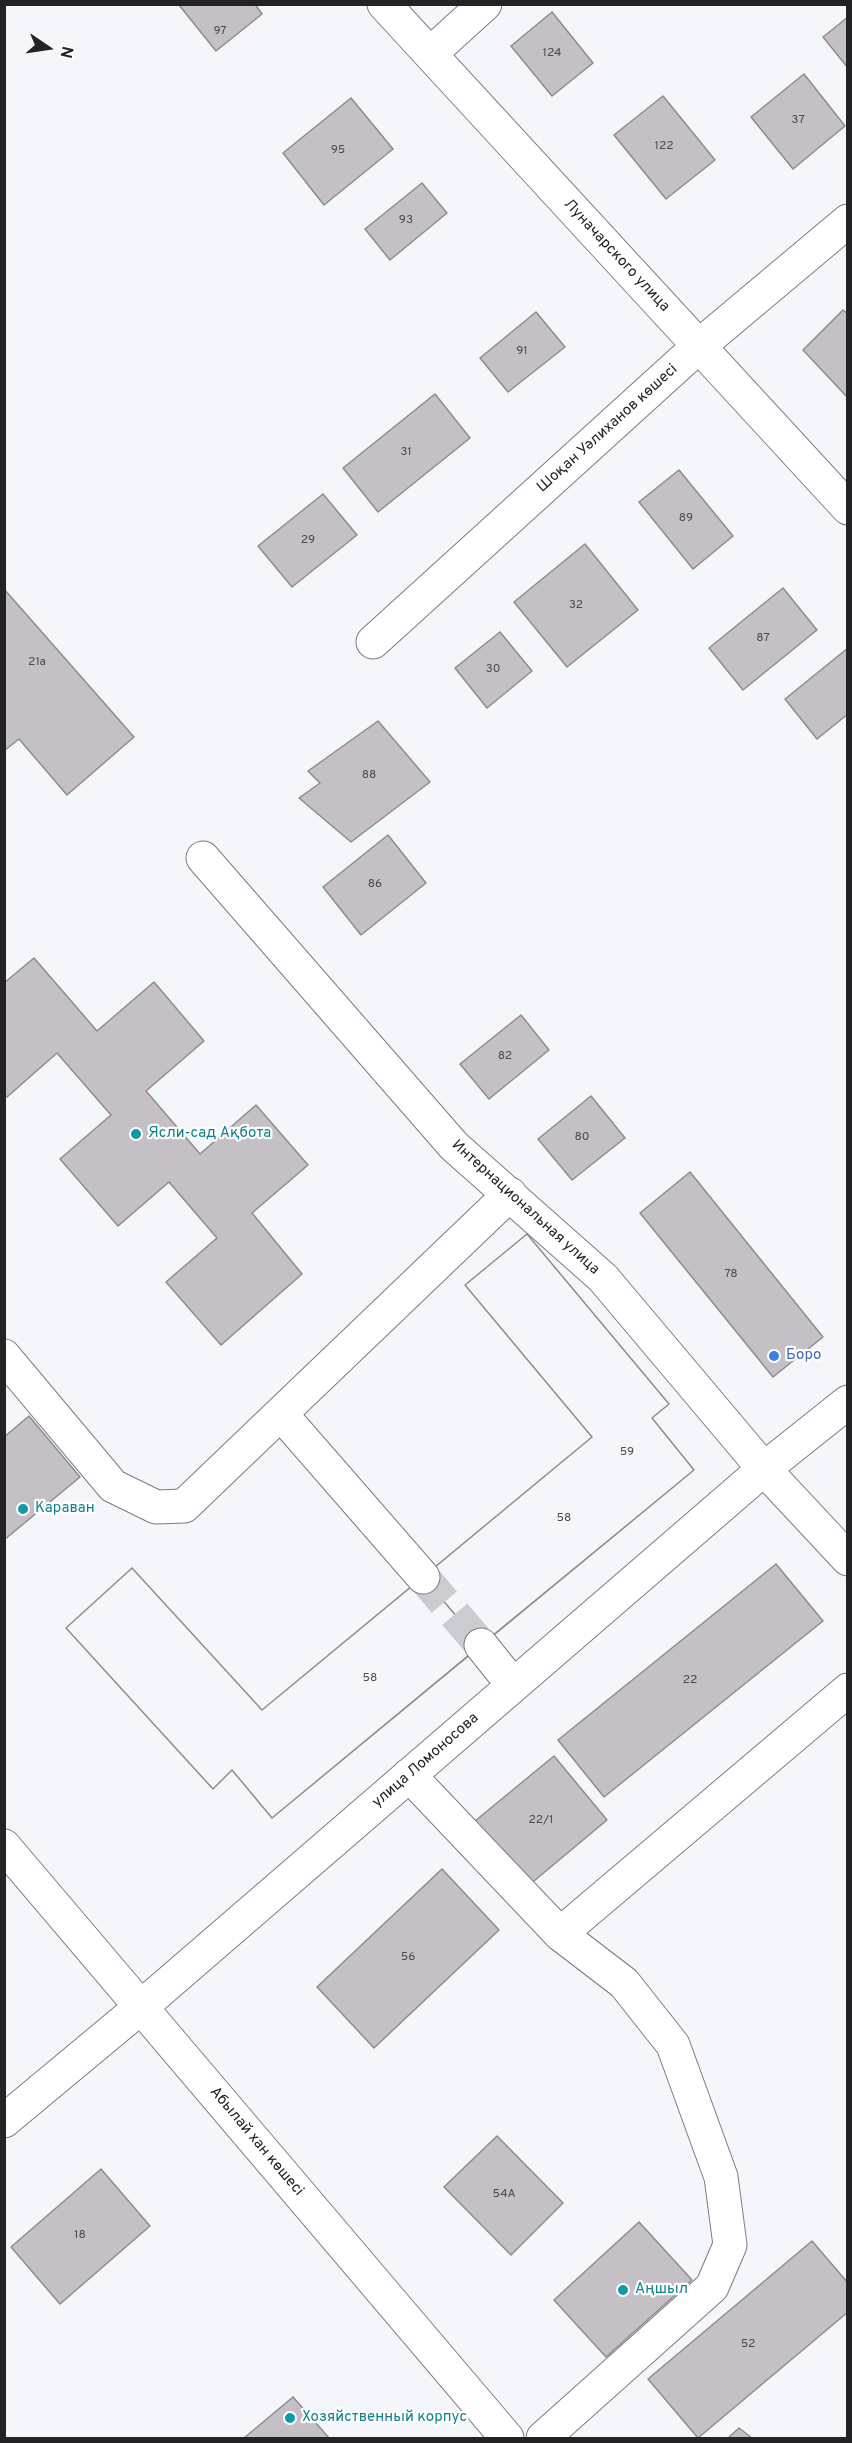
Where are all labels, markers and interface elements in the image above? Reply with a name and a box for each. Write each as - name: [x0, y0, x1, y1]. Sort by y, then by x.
- north arrow: [18, 18, 78, 78]
- house number: 97: [213, 25, 227, 39]
- text: N: [55, 44, 77, 60]
- house number: 124: [542, 47, 562, 61]
- house number: 37: [791, 114, 805, 128]
- house number: 122: [654, 140, 674, 154]
- house number: 95: [331, 144, 345, 158]
- street label: Луначарского улица: [559, 196, 673, 316]
- house number: 93: [399, 214, 413, 228]
- house number: 91: [516, 345, 528, 359]
- street label: Шоқан Уәлиханов көшесі: [534, 361, 682, 497]
- house number: 31: [400, 446, 412, 460]
- house number: 89: [679, 512, 693, 526]
- house number: 29: [301, 534, 315, 548]
- house number: 32: [569, 599, 583, 613]
- house number: 87: [756, 632, 770, 646]
- house number: 21а: [28, 656, 46, 670]
- house number: 30: [486, 663, 500, 677]
- house number: 88: [362, 769, 376, 783]
- house number: 86: [368, 878, 382, 892]
- house number: 82: [498, 1050, 512, 1064]
- place label: Ясли-сад Ақбота: [148, 1125, 271, 1143]
- marker: Ясли-сад Ақбота: [129, 1127, 143, 1141]
- house number: 80: [575, 1131, 589, 1145]
- street label: Интернациональная улица: [447, 1137, 603, 1279]
- house number: 78: [724, 1268, 738, 1282]
- place label: Боро: [786, 1347, 821, 1365]
- marker: Боро: [767, 1349, 781, 1363]
- house number: 59: [620, 1446, 634, 1460]
- place label: Караван: [35, 1500, 95, 1518]
- marker: Караван: [16, 1502, 30, 1516]
- house number: 58: [557, 1512, 571, 1526]
- house number: 58: [363, 1672, 377, 1686]
- house number: 22: [683, 1674, 697, 1688]
- street label: улица Ломоносова: [369, 1710, 483, 1812]
- house number: 22/1: [528, 1814, 554, 1828]
- house number: 56: [401, 1951, 415, 1965]
- street label: Абылай хан көшесі: [205, 2084, 307, 2200]
- house number: 54А: [492, 2188, 516, 2202]
- house number: 18: [74, 2229, 86, 2243]
- place label: Аңшыл: [635, 2281, 688, 2299]
- marker: Аңшыл: [616, 2283, 630, 2297]
- house number: 52: [741, 2338, 755, 2352]
- place label: Хозяйственный корпус: [302, 2409, 467, 2427]
- marker: Хозяйственный корпус: [283, 2411, 297, 2425]

